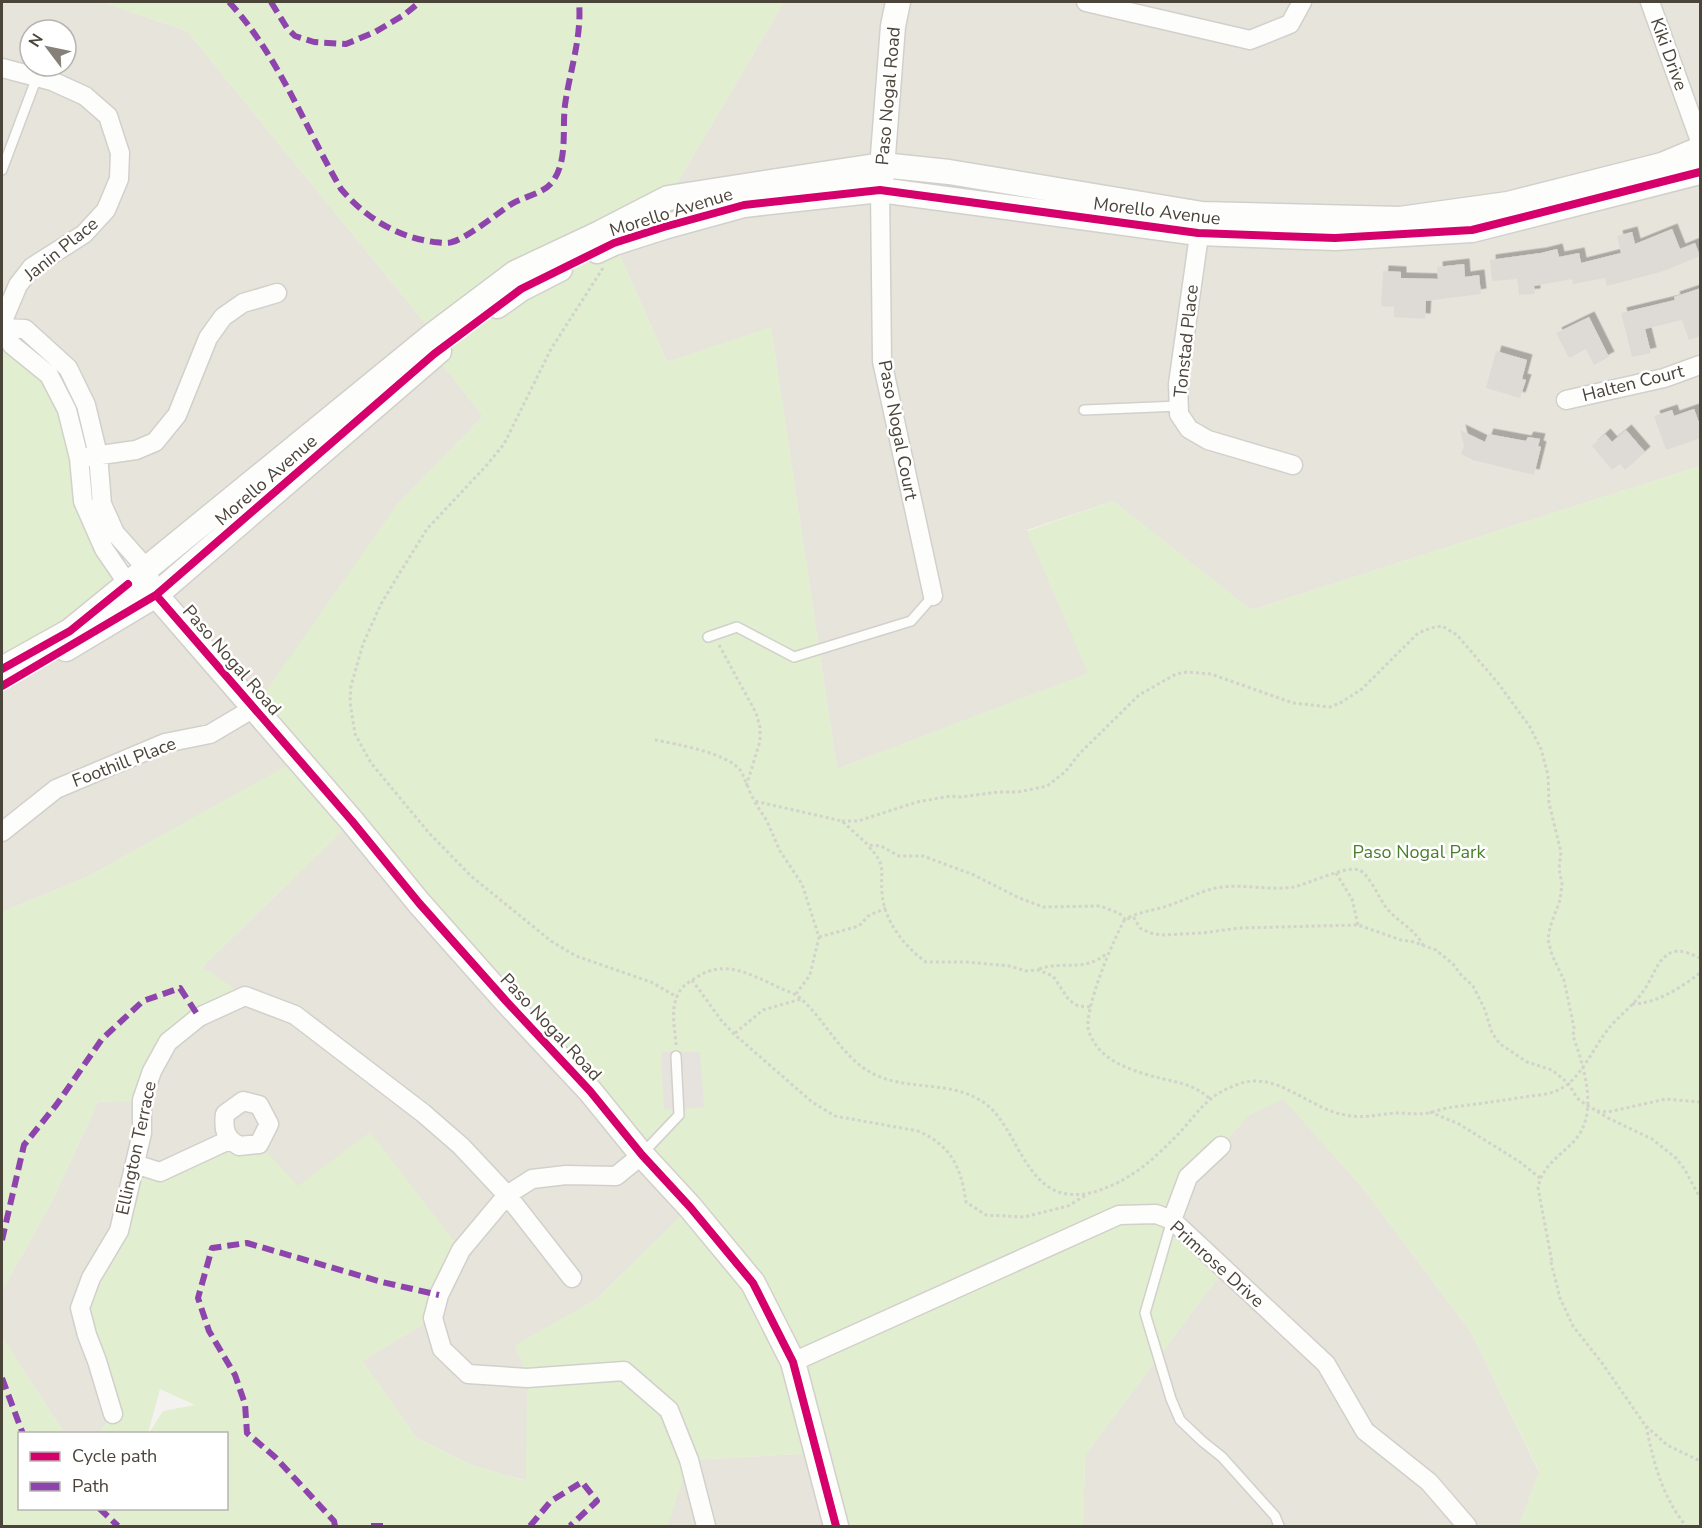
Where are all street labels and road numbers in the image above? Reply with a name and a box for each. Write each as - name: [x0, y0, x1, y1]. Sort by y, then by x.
- street label: Kiki Drive: [1645, 14, 1693, 94]
- street label: Paso Nogal Road: [870, 26, 906, 166]
- street label: Morello Avenue: [606, 182, 736, 242]
- street label: Morello Avenue: [1092, 191, 1222, 231]
- street label: Janin Place: [18, 212, 103, 287]
- street label: Tonstad Place: [1168, 283, 1204, 399]
- street label: Paso Nogal Court: [873, 358, 923, 503]
- street label: Halten Court: [1580, 359, 1687, 407]
- street label: Morello Avenue: [210, 429, 322, 531]
- street label: Paso Nogal Road: [177, 600, 287, 720]
- street label: Foothill Place: [69, 731, 179, 793]
- street label: Paso Nogal Road: [495, 968, 607, 1086]
- street label: Ellington Terrace: [110, 1079, 162, 1217]
- street label: Primrose Drive: [1165, 1215, 1269, 1313]

